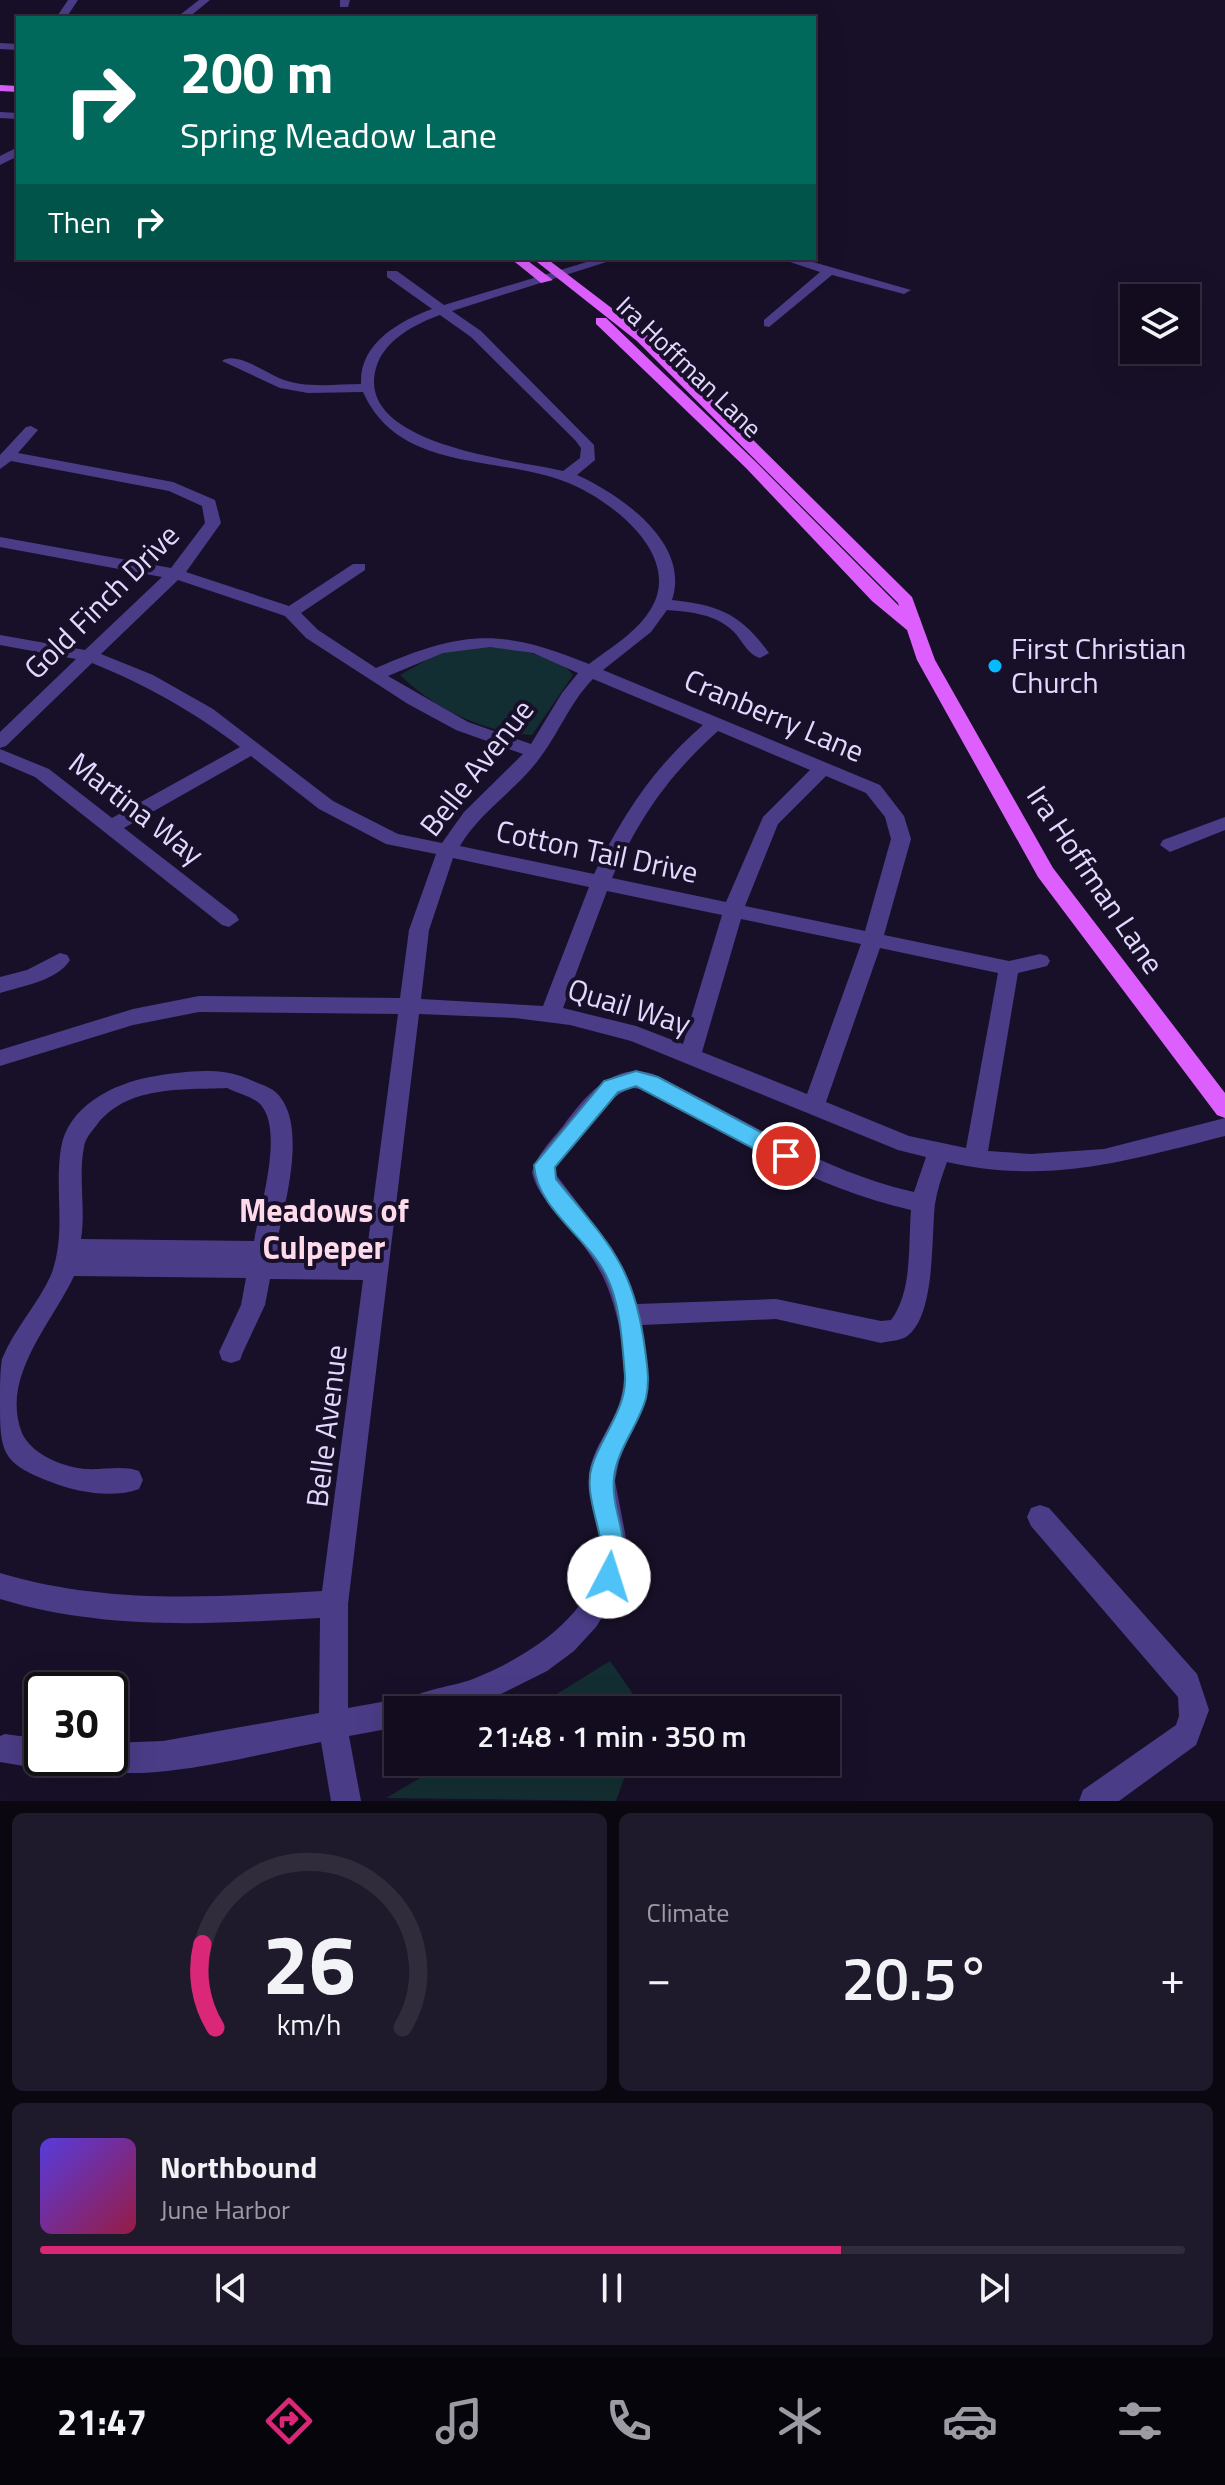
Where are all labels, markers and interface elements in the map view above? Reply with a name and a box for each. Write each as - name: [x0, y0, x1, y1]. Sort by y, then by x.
- text: 200 m: [180, 30, 333, 115]
- icon: right: [48, 48, 152, 152]
- text: Spring Meadow Lane: [180, 107, 497, 162]
- text: Then: [48, 199, 111, 245]
- icon: right: [127, 200, 171, 244]
- map controls: [1120, 284, 1200, 364]
- button: layers: [1120, 284, 1200, 364]
- street label: Ira Hoffman Lane: [608, 287, 771, 446]
- street label: Gold Finch Drive: [13, 513, 190, 690]
- place label: First Christian Church: [1011, 625, 1186, 705]
- street label: Cranberry Lane: [677, 657, 871, 774]
- marker: First Christian Church: [986, 657, 1004, 675]
- street label: Belle Avenue: [408, 689, 545, 846]
- street label: Martina Way: [59, 741, 214, 876]
- street label: Ira Hoffman Lane: [1016, 776, 1176, 983]
- street label: Cotton Tail Drive: [492, 807, 702, 895]
- street label: Quail Way: [562, 966, 696, 1047]
- pin: [752, 1122, 820, 1190]
- icon: arrive: [764, 1134, 808, 1178]
- district label: Meadows of Culpeper: [239, 1186, 409, 1271]
- street label: Belle Avenue: [293, 1342, 359, 1510]
- position arrow: [567, 1535, 651, 1619]
- speed limit sign: 30: [24, 1672, 128, 1776]
- text: 21:48 · 1 min · 350 m: [477, 1713, 747, 1759]
- text: Climate: [647, 1893, 729, 1932]
- text: 26: [263, 1900, 356, 2026]
- text: 20.5°: [841, 1932, 990, 2023]
- text: −: [647, 1944, 671, 2011]
- text: +: [1160, 1944, 1185, 2011]
- text: km/h: [277, 2003, 342, 2046]
- text: Northbound: [160, 2144, 317, 2190]
- text: June Harbor: [160, 2190, 290, 2229]
- icon: previous: [209, 2266, 253, 2310]
- icon: pause: [590, 2266, 634, 2310]
- icon: next: [972, 2266, 1016, 2310]
- icon: directions: [261, 2393, 317, 2449]
- icon: music: [431, 2393, 487, 2449]
- icon: phone: [601, 2393, 657, 2449]
- icon: climate: [772, 2393, 828, 2449]
- icon: car: [942, 2393, 998, 2449]
- icon: filters: [1112, 2393, 1168, 2449]
- text: 21:47: [57, 2394, 147, 2449]

